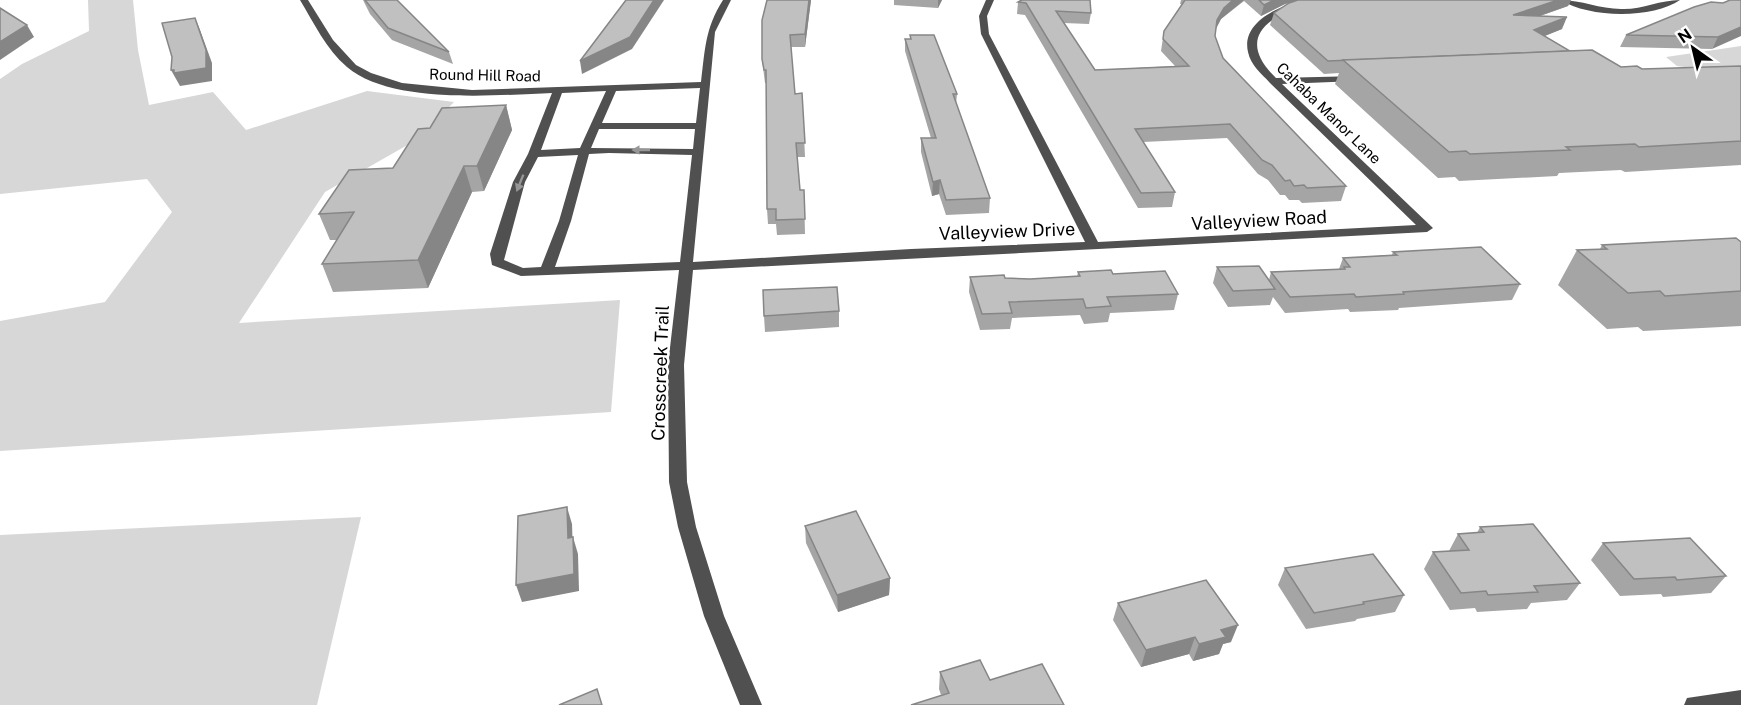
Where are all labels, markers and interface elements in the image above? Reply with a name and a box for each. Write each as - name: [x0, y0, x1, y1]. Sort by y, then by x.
- north arrow: [1663, 18, 1723, 78]
- text: N: [1674, 25, 1695, 47]
- street label: Cahaba Manor Lane: [1273, 59, 1385, 167]
- street label: Round Hill Road: [429, 66, 541, 84]
- one-way arrow: [631, 145, 650, 155]
- one-way arrow: [515, 175, 525, 193]
- street label: Valleyview Road: [1191, 206, 1327, 234]
- street label: Valleyview Drive: [938, 218, 1076, 244]
- street label: Crosscreek Trail: [647, 305, 673, 441]

